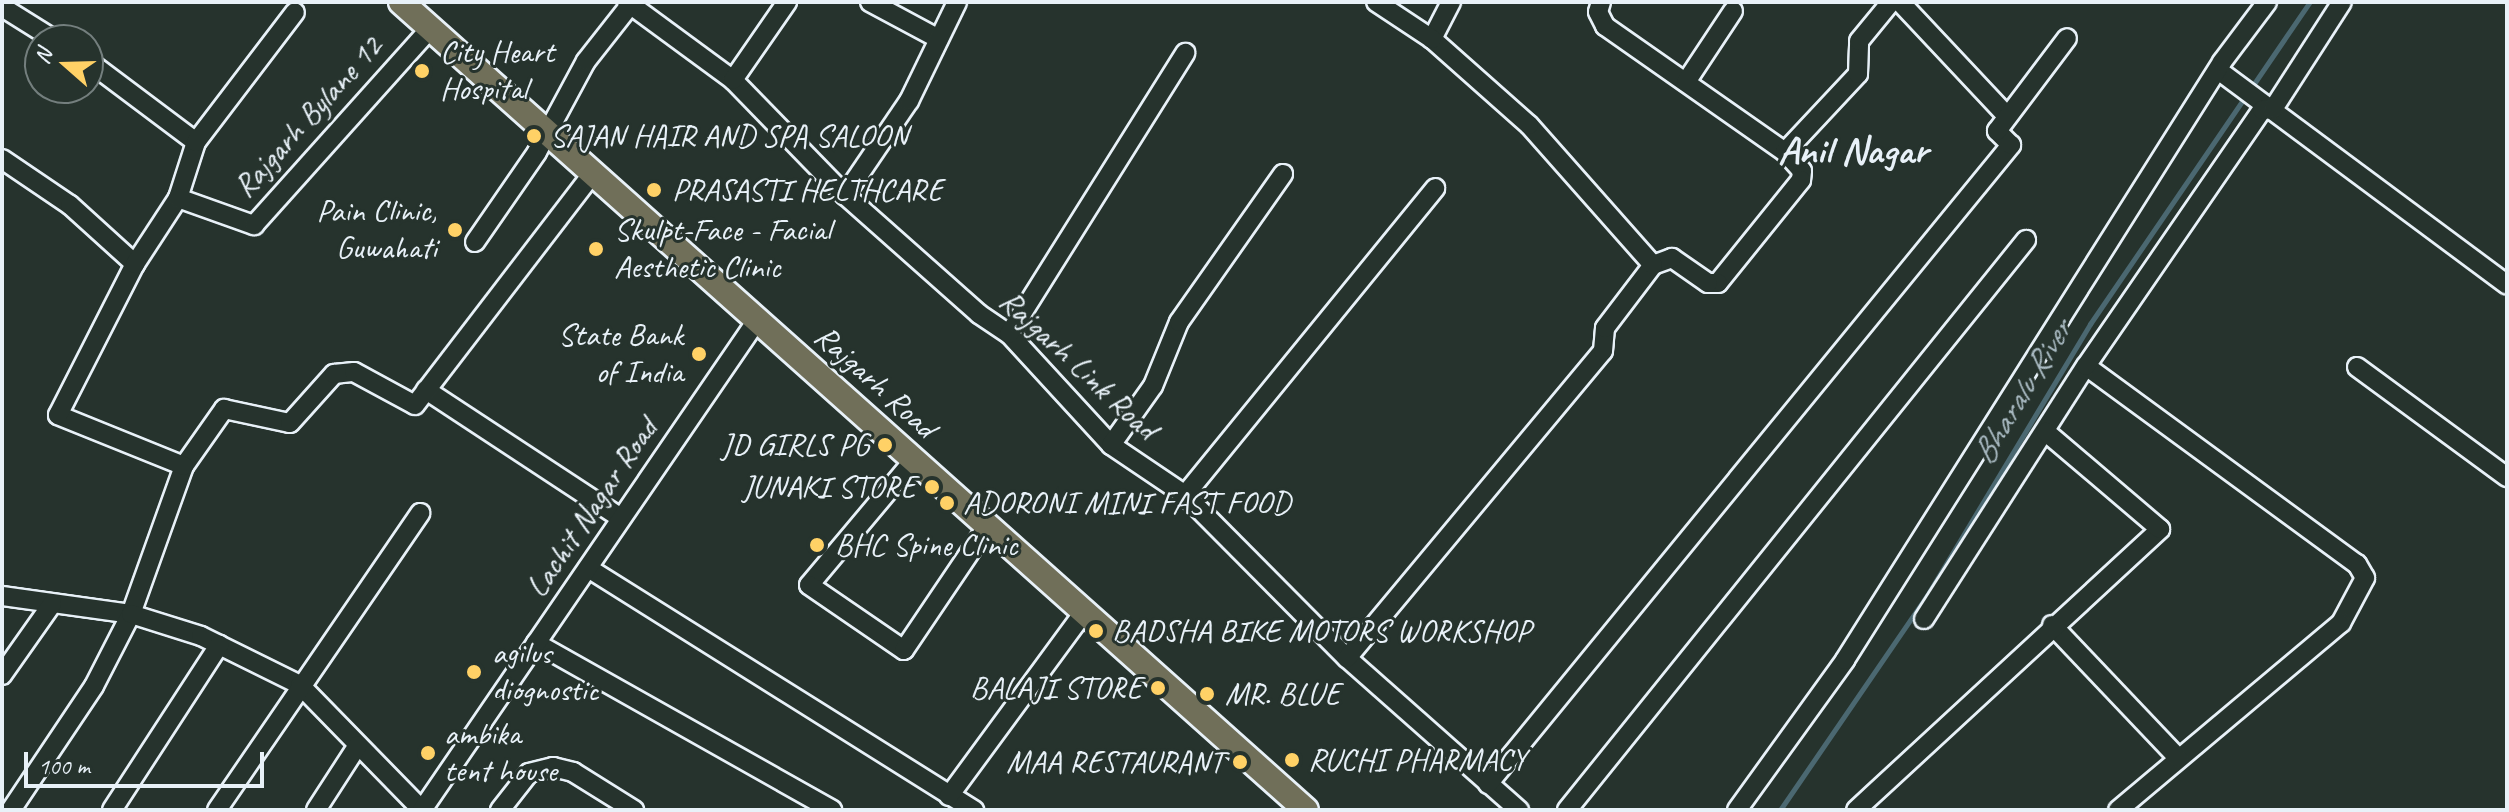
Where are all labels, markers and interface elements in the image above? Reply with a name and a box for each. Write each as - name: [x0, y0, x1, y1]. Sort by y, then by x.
- north arrow: [24, 24, 104, 104]
- street label: Rajgarh Bylane 12: [225, 28, 391, 206]
- place label: City Heart Hospital: [440, 34, 554, 109]
- text: N: [28, 45, 59, 68]
- marker: City Heart Hospital: [411, 60, 433, 82]
- place label: SAJAN HAIR AND SPA SALOON: [550, 117, 911, 155]
- district label: Anil Nagar: [1778, 126, 1928, 174]
- marker: SAJAN HAIR AND SPA SALOON: [525, 127, 543, 145]
- place label: PRASASTI HELTHCARE: [672, 171, 942, 209]
- marker: PRASASTI HELTHCARE: [643, 179, 665, 201]
- place label: Pain Clinic, Guwahati: [316, 193, 437, 268]
- place label: Skulpt-Face - Facial Aesthetic Clinic: [614, 212, 831, 287]
- marker: Pain Clinic, Guwahati: [444, 219, 466, 241]
- marker: Skulpt-Face - Facial Aesthetic Clinic: [585, 238, 607, 260]
- street label: Rajgarh Link Road: [991, 282, 1165, 448]
- water label: Bharalu River: [1962, 313, 2080, 471]
- place label: State Bank of India: [557, 317, 683, 392]
- street label: Rajgarh Road: [807, 318, 943, 446]
- marker: State Bank of India: [690, 345, 708, 363]
- street label: Lachit Nagar Road: [518, 411, 666, 605]
- place label: JD GIRLS PG: [723, 426, 869, 464]
- marker: JD GIRLS PG: [876, 436, 894, 454]
- place label: JUNAKI STORE: [742, 468, 916, 506]
- marker: JUNAKI STORE: [923, 478, 941, 496]
- place label: ADORONI MINI FAST FOOD: [963, 484, 1290, 522]
- marker: ADORONI MINI FAST FOOD: [938, 494, 956, 512]
- place label: BHC Spine Clinic: [835, 526, 1018, 564]
- marker: BHC Spine Clinic: [806, 534, 828, 556]
- place label: BADSHA BIKE MOTORS WORKSHOP: [1112, 612, 1531, 650]
- marker: BADSHA BIKE MOTORS WORKSHOP: [1087, 622, 1105, 640]
- place label: agilus diognostic: [492, 635, 598, 710]
- marker: agilus diognostic: [463, 661, 485, 683]
- place label: BALAJI STORE: [970, 669, 1142, 707]
- place label: MR. BLUE: [1225, 675, 1340, 713]
- marker: BALAJI STORE: [1149, 679, 1167, 697]
- marker: MR. BLUE: [1196, 683, 1218, 705]
- place label: ambika tent house: [444, 716, 557, 791]
- scale bar: [28, 736, 268, 786]
- place label: RUCHI PHARMACY: [1308, 741, 1528, 779]
- place label: MAA RESTAURANT: [1004, 743, 1224, 781]
- marker: ambika tent house: [419, 744, 437, 762]
- text: 100 m: [38, 751, 90, 781]
- marker: RUCHI PHARMACY: [1283, 751, 1301, 769]
- marker: MAA RESTAURANT: [1231, 753, 1249, 771]

